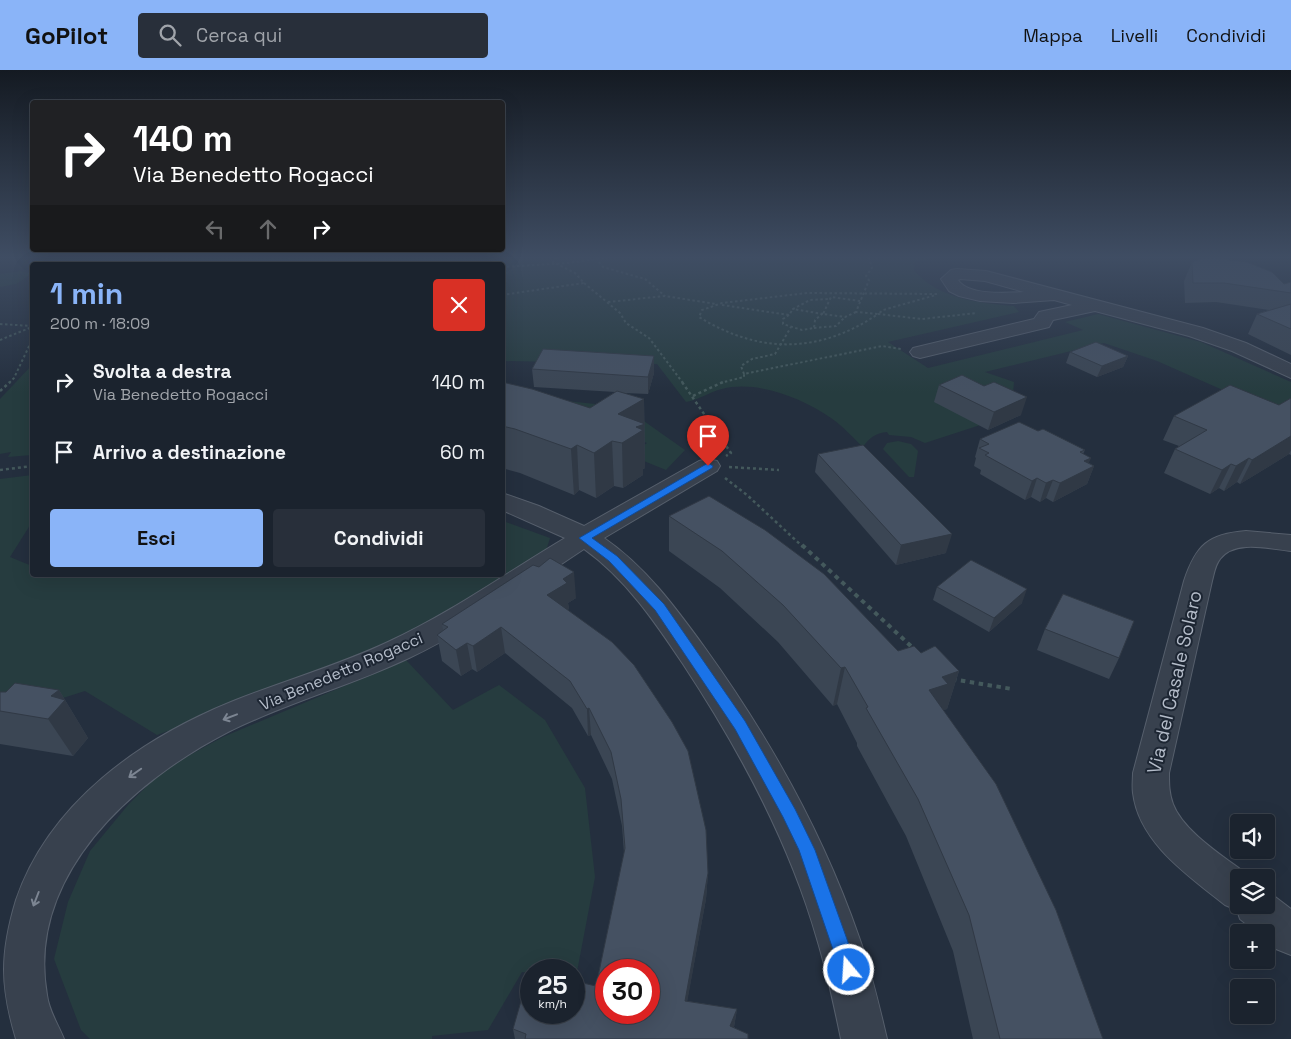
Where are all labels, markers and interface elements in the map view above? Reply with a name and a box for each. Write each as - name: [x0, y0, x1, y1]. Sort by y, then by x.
- search box: [138, 13, 488, 58]
- text: GoPilot: [25, 20, 108, 51]
- icon: search: [156, 21, 184, 49]
- text: Cerca qui: [196, 23, 282, 48]
- text: Mappa: [1023, 24, 1083, 47]
- text: Livelli: [1111, 24, 1158, 47]
- text: Condividi: [1186, 24, 1266, 47]
- text: 140 m: [133, 117, 233, 161]
- icon: right: [50, 120, 115, 185]
- text: Via Benedetto Rogacci: [133, 160, 374, 188]
- icon: left: [201, 215, 229, 243]
- icon: ahead: [254, 215, 282, 243]
- icon: right: [307, 215, 335, 243]
- text: 1 min: [50, 274, 123, 313]
- button: close: [433, 279, 485, 331]
- text: 200 m · 18:09: [50, 313, 150, 334]
- text: Svolta a destra: [93, 359, 231, 384]
- icon: right: [50, 368, 78, 396]
- text: 140 m: [432, 370, 485, 395]
- text: Via Benedetto Rogacci: [93, 384, 268, 405]
- pin: [687, 415, 729, 466]
- icon: arrive: [694, 422, 722, 450]
- icon: arrive: [50, 438, 78, 466]
- text: Arrivo a destinazione: [93, 440, 286, 465]
- text: 60 m: [440, 440, 485, 465]
- button: Esci: [50, 509, 263, 567]
- button: Condividi: [273, 509, 485, 567]
- street label: Via del Casale Solaro: [1141, 588, 1208, 776]
- street label: Via Benedetto Rogacci: [257, 628, 426, 715]
- one-way arrow: [223, 713, 238, 722]
- one-way arrow: [128, 768, 142, 778]
- map controls: [1230, 814, 1275, 1024]
- button: sound: [1230, 814, 1275, 859]
- button: layers: [1230, 869, 1275, 914]
- one-way arrow: [31, 891, 40, 906]
- button: +: [1230, 924, 1275, 969]
- position arrow: [822, 943, 874, 995]
- speed limit sign: 30: [595, 959, 660, 1024]
- text: 25: [538, 969, 567, 1001]
- button: −: [1230, 979, 1275, 1024]
- text: km/h: [538, 996, 567, 1012]

